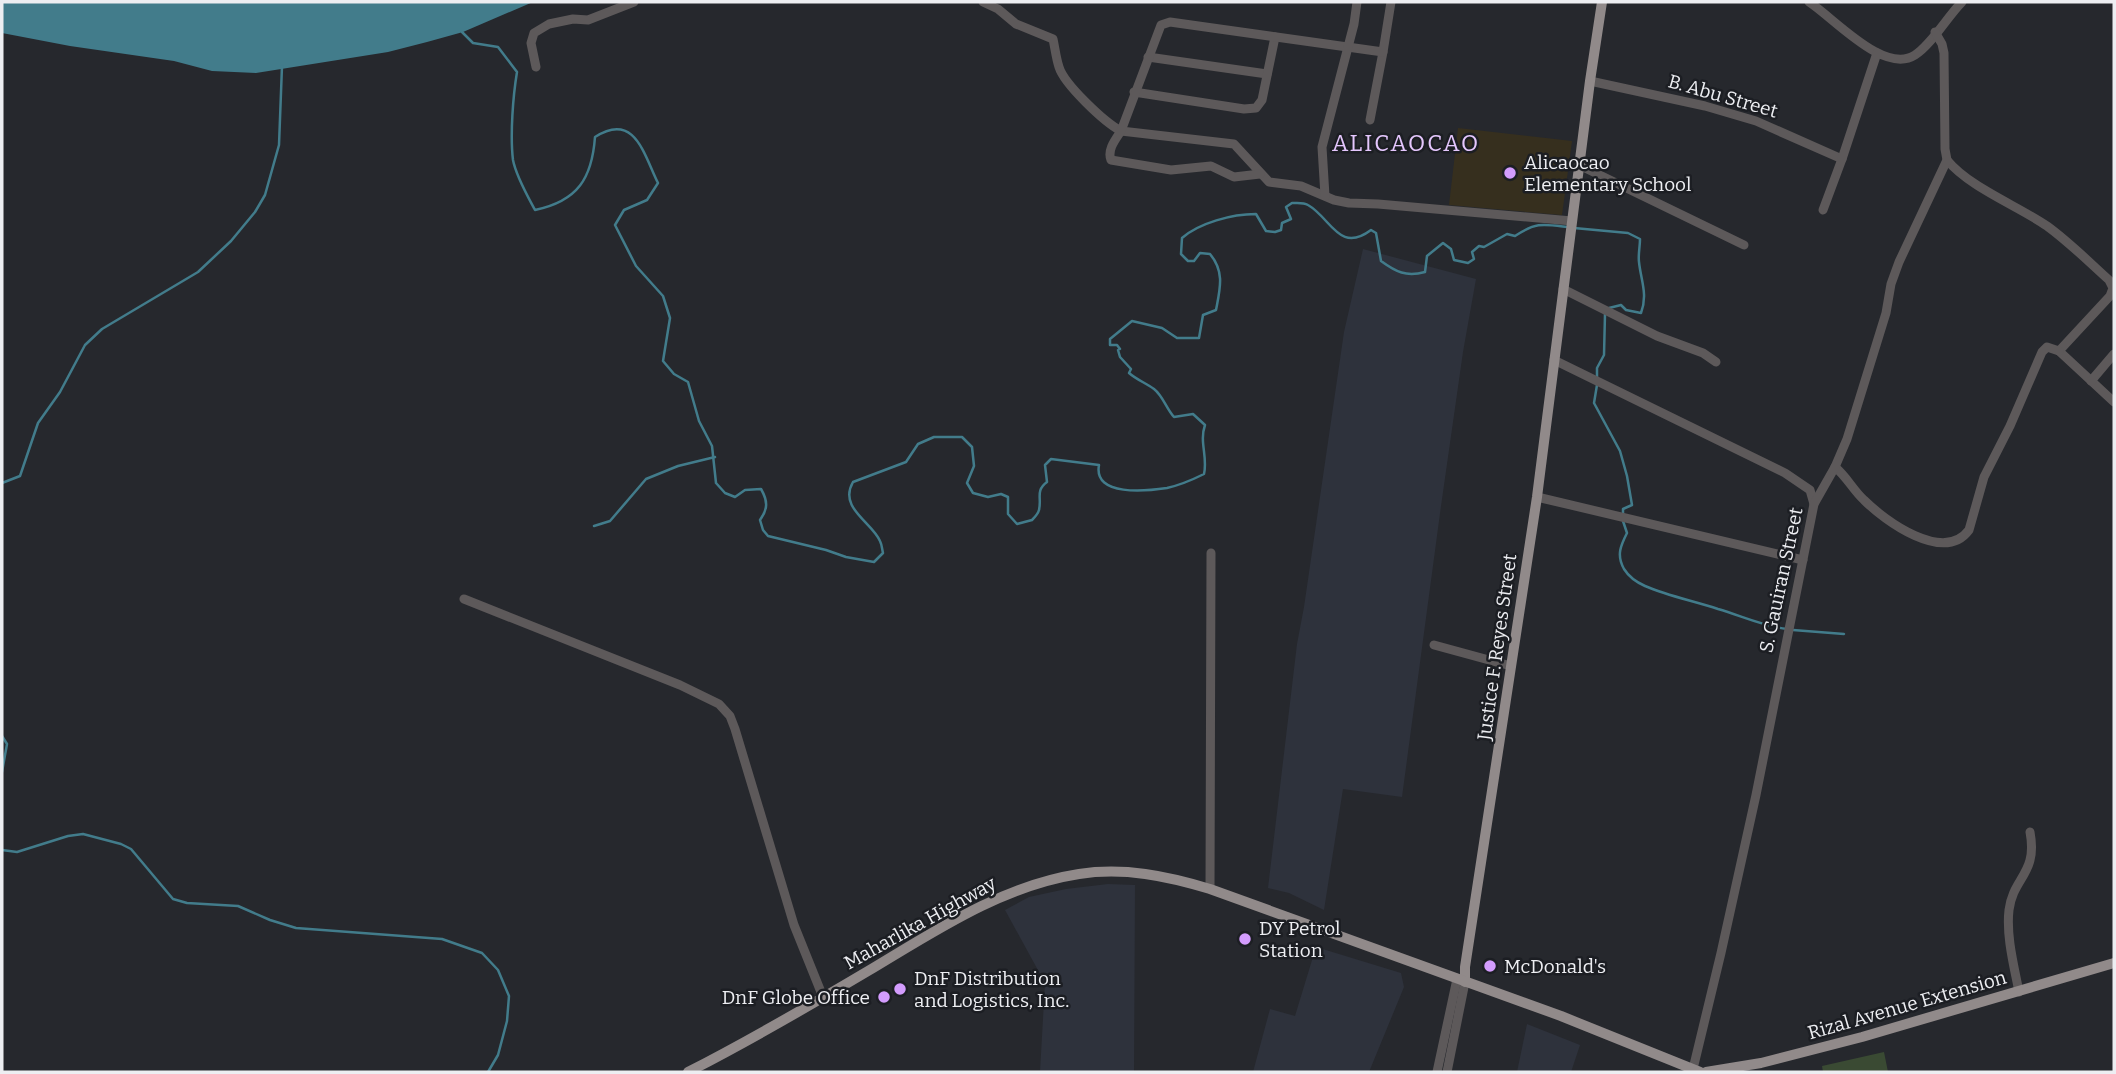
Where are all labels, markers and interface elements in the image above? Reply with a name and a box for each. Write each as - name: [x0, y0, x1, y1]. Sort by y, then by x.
- street label: B. Abu Street: [1666, 69, 1780, 123]
- district label: ALICAOCAO: [1332, 129, 1480, 157]
- place label: Alicaocao Elementary School: [1524, 151, 1691, 196]
- marker: Alicaocao Elementary School: [1502, 165, 1518, 181]
- street label: S. Gauiran Street: [1754, 505, 1808, 655]
- street label: Justice F. Reyes Street: [1472, 552, 1521, 743]
- street label: Maharlika Highway: [840, 871, 1001, 974]
- place label: DY Petrol Station: [1259, 917, 1341, 962]
- marker: DY Petrol Station: [1237, 931, 1253, 947]
- place label: McDonald's: [1504, 955, 1606, 978]
- marker: McDonald's: [1482, 958, 1498, 974]
- street label: Rizal Avenue Extension: [1805, 966, 2009, 1044]
- place label: DnF Distribution and Logistics, Inc.: [914, 967, 1069, 1012]
- marker: DnF Distribution and Logistics, Inc.: [892, 981, 908, 997]
- place label: DnF Globe Office: [722, 986, 870, 1009]
- marker: DnF Globe Office: [876, 989, 892, 1005]

